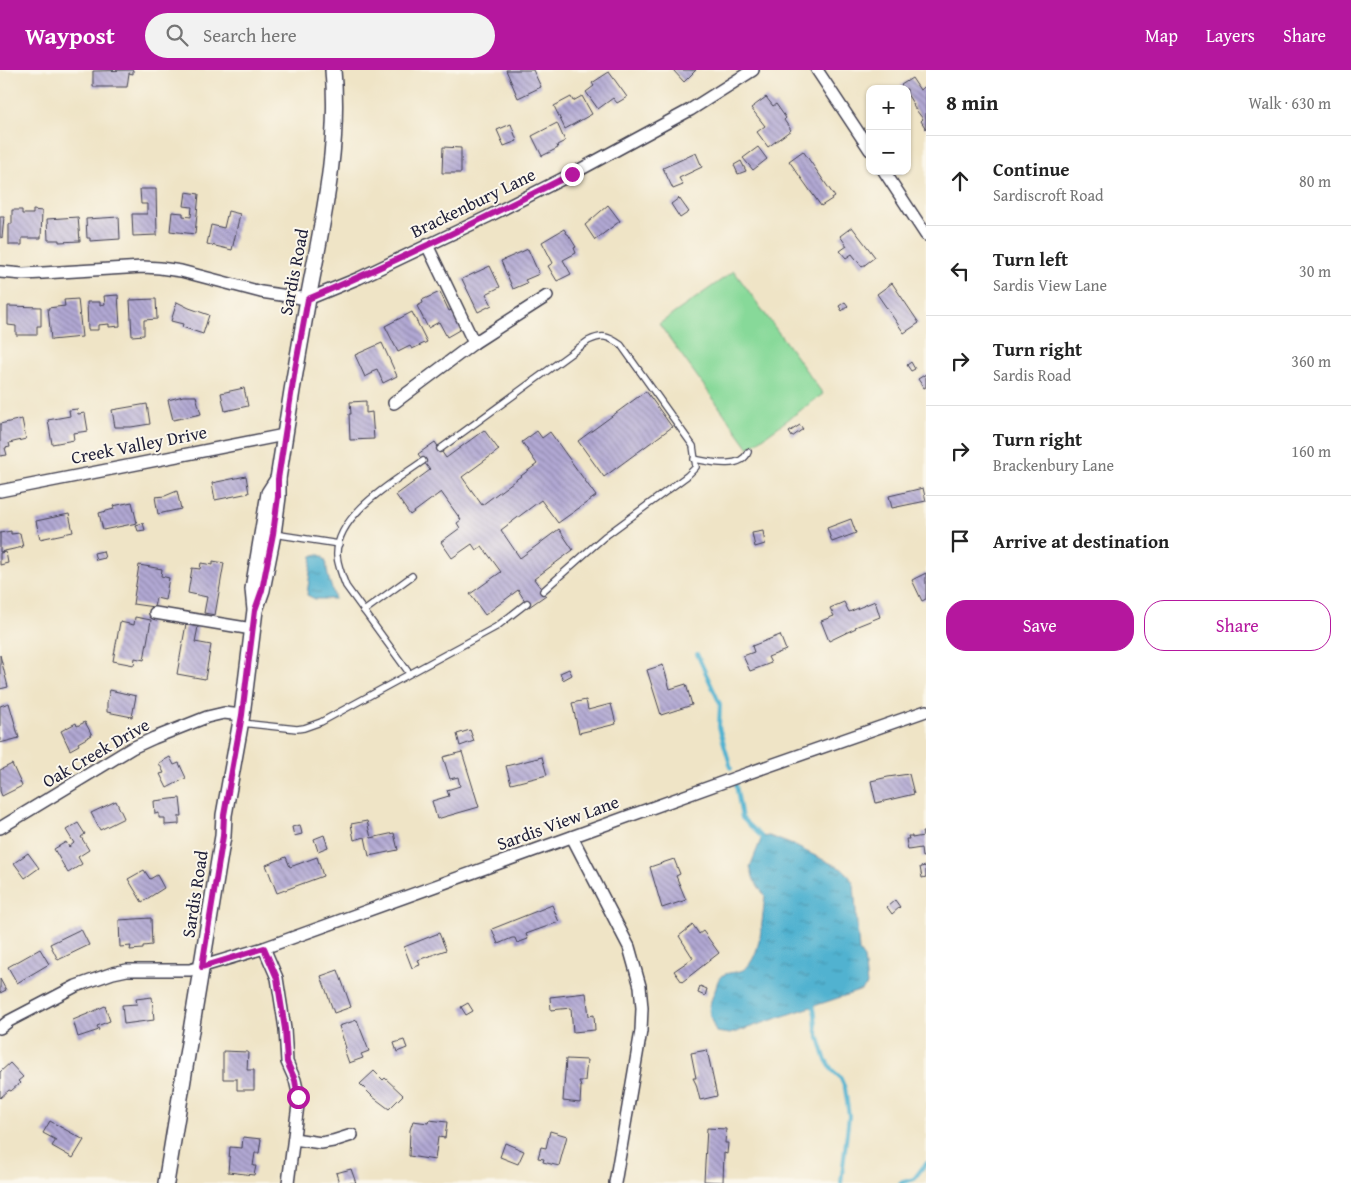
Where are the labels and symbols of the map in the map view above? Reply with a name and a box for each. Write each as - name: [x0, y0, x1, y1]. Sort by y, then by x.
- street label: Brackenbury Lane: [406, 161, 540, 245]
- route end: [561, 163, 584, 186]
- street label: Sardis Road: [272, 226, 315, 318]
- street label: Creek Valley Drive: [69, 418, 209, 471]
- street label: Oak Creek Drive: [37, 711, 154, 794]
- street label: Sardis View Lane: [493, 788, 623, 857]
- street label: Sardis Road: [174, 848, 215, 939]
- route start: [287, 1086, 310, 1109]

